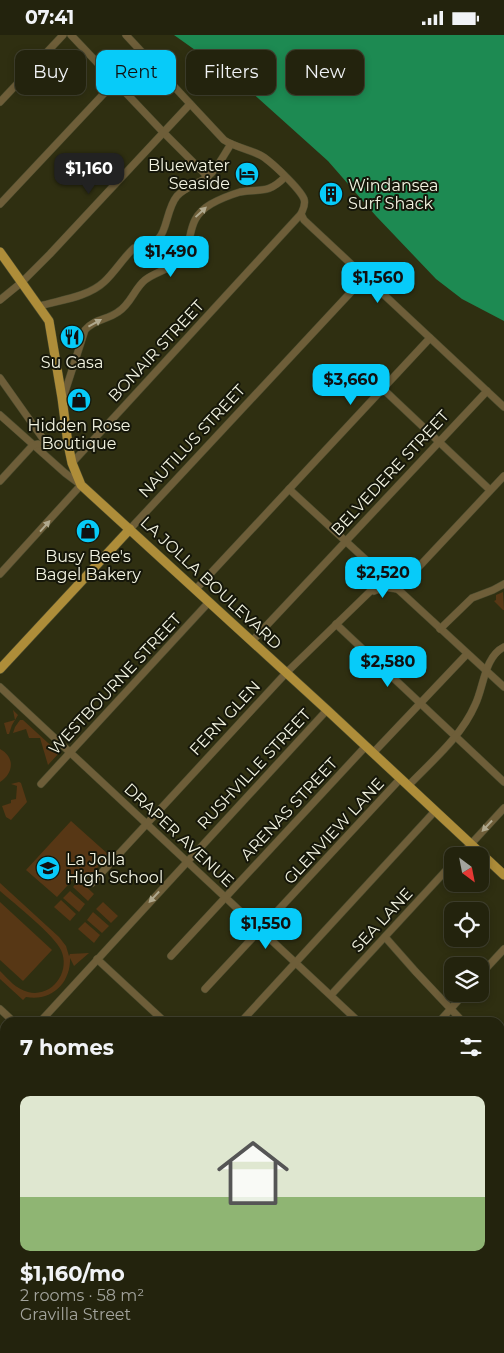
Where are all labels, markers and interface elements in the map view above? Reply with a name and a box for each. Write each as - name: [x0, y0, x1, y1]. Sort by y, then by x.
- text: 07:41: [25, 6, 74, 29]
- chip: Buy: [15, 50, 86, 95]
- chip: Rent: [96, 50, 176, 95]
- chip: Filters: [186, 50, 276, 95]
- chip: New: [286, 50, 364, 95]
- pin: $1,160: [48, 153, 130, 195]
- place label: Bluewater Seaside: [148, 156, 230, 193]
- text: $1,160: [65, 159, 113, 178]
- hotel icon: Bluewater Seaside: [234, 161, 260, 187]
- place label: Windansea Surf Shack: [348, 176, 438, 213]
- building icon: Windansea Surf Shack: [318, 181, 344, 207]
- one-way arrow: [195, 207, 208, 218]
- pin: $1,490: [130, 235, 212, 278]
- text: $1,490: [145, 242, 197, 261]
- pin: $1,560: [337, 261, 419, 304]
- text: $1,560: [352, 268, 404, 287]
- street label: BONAIR STREET: [104, 296, 208, 406]
- one-way arrow: [88, 319, 101, 328]
- restaurant icon: Su Casa: [59, 324, 85, 350]
- place label: Su Casa: [41, 353, 103, 372]
- pin: $3,660: [310, 363, 392, 406]
- text: $3,660: [324, 370, 378, 389]
- street label: NAUTILUS STREET: [135, 380, 250, 501]
- shop icon: Hidden Rose Boutique: [66, 387, 92, 413]
- street label: BELVEDERE STREET: [327, 406, 454, 540]
- place label: Hidden Rose Boutique: [28, 416, 130, 453]
- street label: LA JOLLA BOULEVARD: [136, 513, 286, 653]
- shop icon: Busy Bee's Bagel Bakery: [75, 518, 101, 544]
- one-way arrow: [39, 520, 51, 532]
- place label: Busy Bee's Bagel Bakery: [35, 547, 141, 584]
- pin: $2,520: [342, 557, 424, 599]
- text: $2,520: [356, 563, 410, 582]
- street label: WESTBOURNE STREET: [45, 609, 186, 758]
- pin: $2,580: [347, 645, 429, 688]
- text: $2,580: [361, 652, 415, 671]
- street label: FERN GLEN: [186, 677, 264, 759]
- street label: RUSHVILLE STREET: [193, 704, 315, 833]
- street label: ARENAS STREET: [237, 753, 342, 864]
- street label: GLENVIEW LANE: [280, 774, 388, 888]
- street label: DRAPER AVENUE: [120, 779, 238, 891]
- one-way arrow: [482, 820, 493, 833]
- north arrow: [444, 847, 489, 893]
- map controls: [444, 847, 489, 1002]
- place label: La Jolla High School: [66, 850, 163, 887]
- school or university icon: La Jolla High School: [35, 855, 61, 881]
- street label: SEA LANE: [347, 884, 417, 956]
- one-way arrow: [148, 891, 160, 903]
- button: locate: [444, 902, 489, 947]
- pin: $1,550: [225, 907, 307, 950]
- text: $1,550: [241, 914, 291, 933]
- button: layers: [444, 957, 489, 1002]
- icon: filters: [457, 1033, 485, 1061]
- text: 7 homes: [20, 1035, 114, 1060]
- icon: home: [208, 1128, 298, 1218]
- text: $1,160/mo: [20, 1261, 125, 1286]
- text: 2 rooms · 58 m²: [20, 1286, 144, 1305]
- text: Gravilla Street: [20, 1305, 131, 1324]

